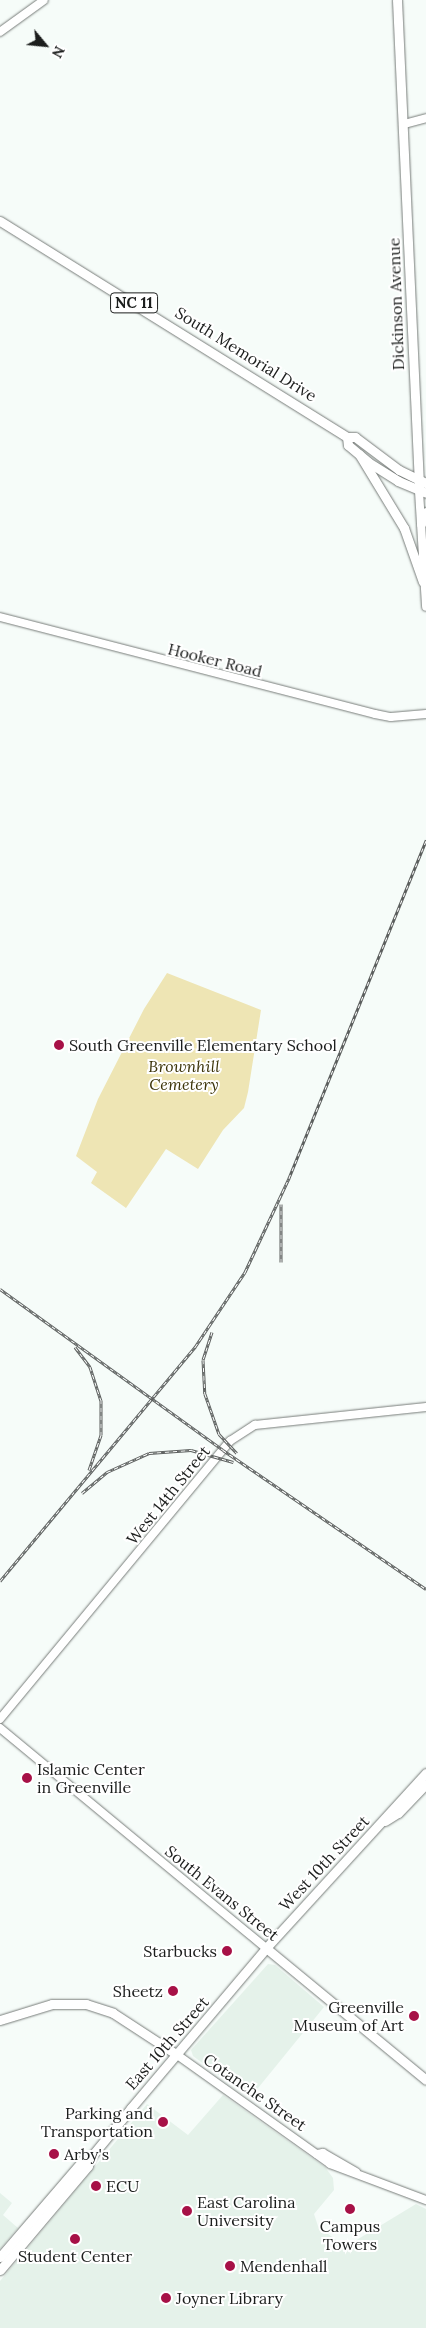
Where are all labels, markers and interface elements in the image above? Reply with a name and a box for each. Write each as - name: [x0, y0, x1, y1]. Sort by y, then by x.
- north arrow: [20, 20, 70, 70]
- text: N: [48, 43, 69, 61]
- street label: Dickinson Avenue: [384, 237, 408, 371]
- road number: NC 11: [109, 290, 159, 316]
- street label: South Memorial Drive: [172, 303, 320, 405]
- street label: Hooker Road: [166, 639, 264, 681]
- place label: South Greenville Elementary School: [69, 1035, 337, 1055]
- marker: South Greenville Elementary School: [53, 1039, 65, 1051]
- park label: Brownhill Cemetery: [148, 1056, 220, 1094]
- street label: West 14th Street: [122, 1442, 214, 1548]
- place label: Islamic Center in Greenville: [37, 1759, 145, 1797]
- marker: Islamic Center in Greenville: [21, 1772, 33, 1784]
- street label: West 10th Street: [275, 1812, 373, 1914]
- street label: South Evans Street: [161, 1841, 283, 1945]
- place label: Starbucks: [143, 1941, 217, 1961]
- marker: Starbucks: [221, 1945, 233, 1957]
- place label: Sheetz: [113, 1981, 163, 2001]
- marker: Sheetz: [167, 1985, 179, 1997]
- street label: East 10th Street: [121, 1993, 213, 2093]
- place label: Greenville Museum of Art: [293, 1997, 404, 2035]
- marker: Greenville Museum of Art: [408, 2010, 420, 2022]
- street label: Cotanche Street: [200, 2049, 310, 2135]
- place label: Parking and Transportation: [41, 2103, 153, 2141]
- marker: Parking and Transportation: [157, 2116, 169, 2128]
- place label: Arby's: [64, 2144, 109, 2164]
- marker: Arby's: [48, 2148, 60, 2160]
- place label: ECU: [106, 2176, 139, 2196]
- marker: ECU: [90, 2180, 102, 2192]
- place label: East Carolina University: [197, 2192, 295, 2230]
- marker: Campus Towers: [344, 2203, 356, 2215]
- marker: East Carolina University: [181, 2205, 193, 2217]
- place label: Campus Towers: [320, 2216, 380, 2254]
- marker: Student Center: [69, 2233, 81, 2245]
- place label: Student Center: [18, 2246, 132, 2266]
- place label: Mendenhall: [240, 2256, 327, 2276]
- marker: Mendenhall: [224, 2260, 236, 2272]
- place label: Joyner Library: [176, 2288, 283, 2308]
- marker: Joyner Library: [160, 2292, 172, 2304]

